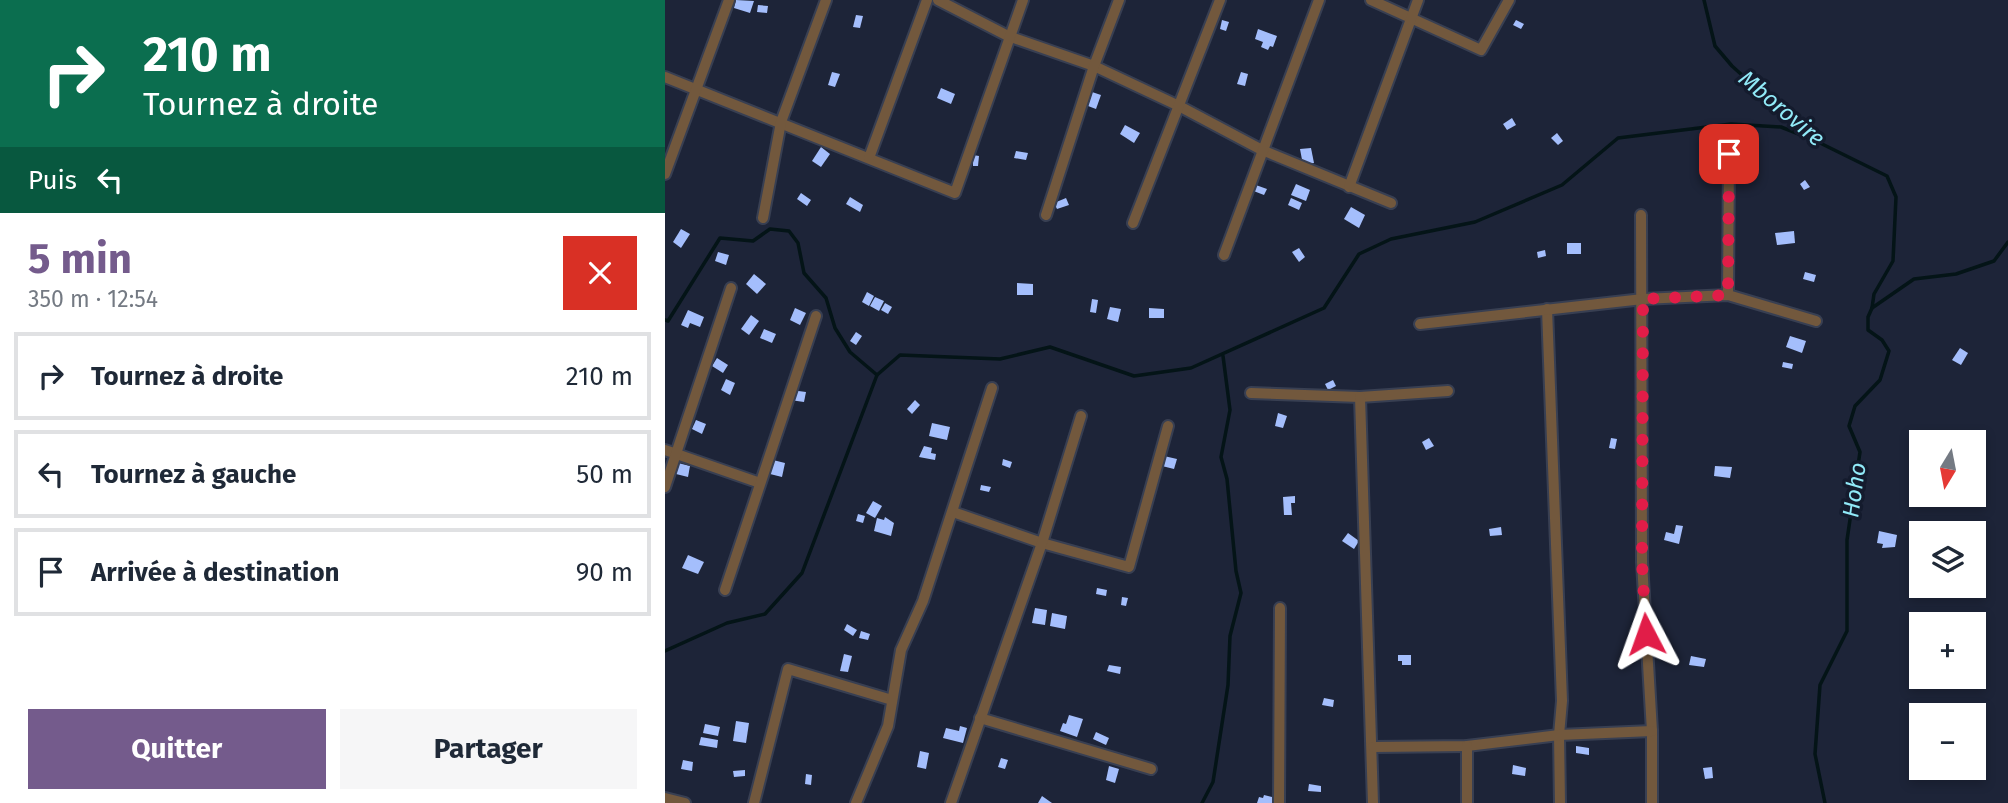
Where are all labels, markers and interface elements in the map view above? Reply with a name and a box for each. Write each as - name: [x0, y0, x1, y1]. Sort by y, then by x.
- text: 210 m: [143, 25, 272, 84]
- icon: right: [28, 28, 119, 119]
- water label: Mborovire: [1733, 64, 1831, 152]
- text: Tournez à droite: [143, 85, 379, 123]
- pin: [1699, 124, 1759, 184]
- icon: arrive: [1710, 135, 1748, 173]
- icon: left: [91, 161, 129, 199]
- text: Puis: [28, 165, 77, 196]
- text: 5 min: [28, 234, 132, 284]
- button: close: [563, 236, 637, 310]
- text: 350 m · 12:54: [28, 285, 158, 313]
- icon: right: [32, 357, 70, 395]
- text: Tournez à droite: [91, 361, 283, 392]
- text: 210 m: [566, 361, 633, 392]
- north arrow: [1909, 430, 1986, 508]
- map controls: [1909, 430, 1986, 780]
- icon: left: [32, 455, 70, 493]
- text: Tournez à gauche: [91, 459, 296, 490]
- text: 50 m: [576, 459, 633, 490]
- water label: Hoho: [1836, 461, 1872, 519]
- button: layers: [1909, 521, 1986, 598]
- icon: arrive: [32, 553, 70, 591]
- text: Arrivée à destination: [91, 557, 340, 588]
- text: 90 m: [576, 557, 633, 588]
- position arrow: [1609, 597, 1683, 671]
- button: +: [1909, 612, 1986, 689]
- button: −: [1909, 703, 1986, 780]
- button: Quitter: [28, 709, 326, 789]
- button: Partager: [340, 709, 637, 789]

